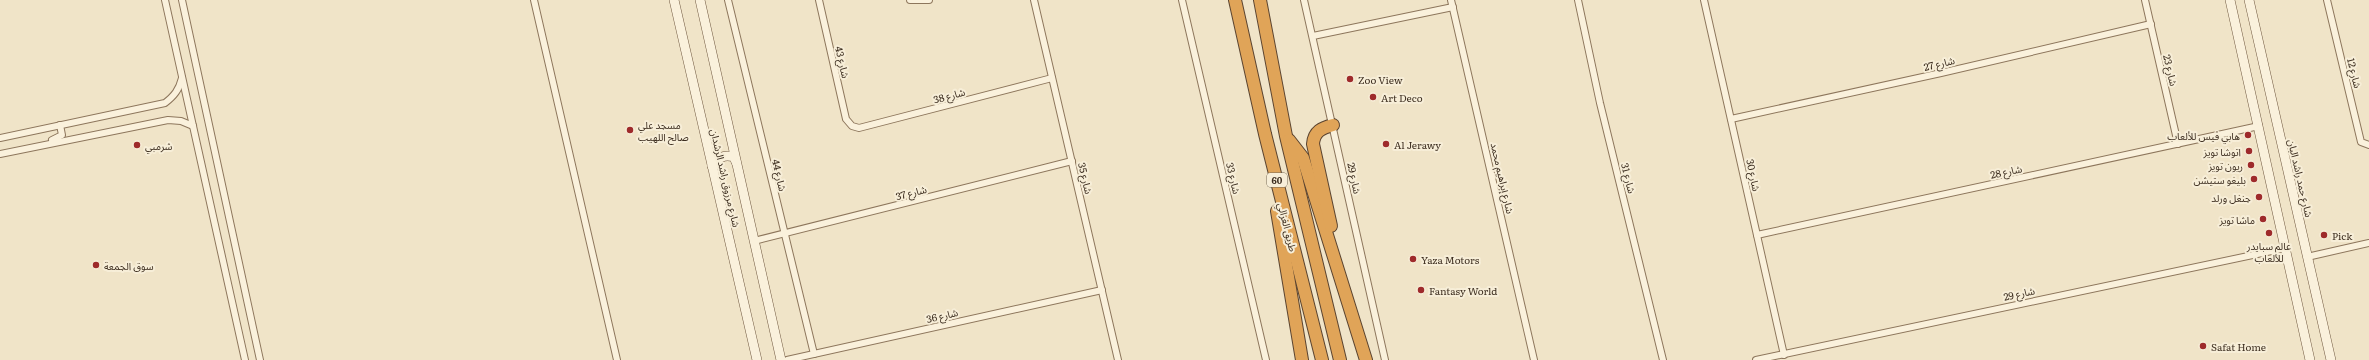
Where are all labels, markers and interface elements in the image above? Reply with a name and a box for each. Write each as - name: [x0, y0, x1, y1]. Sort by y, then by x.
- street label: شارع 43: [831, 45, 854, 80]
- street label: شارع 27: [1922, 52, 1956, 75]
- street label: شارع 23: [2159, 53, 2182, 88]
- street label: شارع 12: [2343, 56, 2366, 90]
- place label: Zoo View: [1358, 72, 1403, 87]
- marker: Zoo View: [1345, 74, 1355, 84]
- street label: شارع 38: [931, 84, 967, 107]
- place label: Art Deco: [1381, 90, 1423, 105]
- marker: Art Deco: [1368, 92, 1378, 102]
- place label: مسجد علي صالح اللهيب: [638, 117, 689, 145]
- marker: مسجد علي صالح اللهيب: [625, 125, 635, 135]
- street label: شارع مرزوق راشد الرشدان: [706, 127, 745, 229]
- place label: هابي فيس للألعاب: [2167, 128, 2240, 144]
- marker: هابي فيس للألعاب: [2243, 130, 2253, 140]
- place label: Al Jerawy: [1394, 137, 1441, 152]
- place label: شرمبي: [145, 138, 173, 154]
- street label: شارع حمد راشد البان: [2284, 138, 2317, 219]
- marker: Al Jerawy: [1381, 139, 1391, 149]
- marker: شرمبي: [132, 140, 142, 150]
- street label: شارع إبراهيم محمد: [1487, 141, 1518, 215]
- place label: اتوشا تويز: [2203, 144, 2241, 159]
- marker: اتوشا تويز: [2244, 146, 2254, 156]
- street label: شارع 44: [768, 157, 791, 193]
- street label: شارع 30: [1742, 157, 1765, 193]
- place label: ريون تويز: [2207, 158, 2243, 173]
- street label: شارع 28: [1989, 160, 2024, 183]
- marker: ريون تويز: [2246, 160, 2256, 170]
- street label: شارع 35: [1074, 161, 1097, 196]
- street label: شارع 33: [1222, 161, 1245, 196]
- street label: شارع 29: [1343, 161, 1366, 195]
- street label: شارع 31: [1617, 161, 1640, 195]
- place label: بليغو ستيشن: [2194, 172, 2246, 187]
- road number: 60: [1267, 173, 1287, 187]
- marker: بليغو ستيشن: [2249, 174, 2259, 184]
- street label: شارع 37: [894, 181, 929, 204]
- place label: جنغل ورلد: [2211, 190, 2251, 205]
- marker: جنغل ورلد: [2254, 192, 2264, 202]
- street label: طريق الغزالي: [1273, 201, 1301, 253]
- place label: ماشا تويز: [2218, 212, 2255, 227]
- marker: ماشا تويز: [2258, 214, 2268, 224]
- marker: عالم سبايدر للألعاب: [2264, 228, 2274, 238]
- place label: Pick: [2332, 228, 2353, 243]
- marker: Pick: [2319, 230, 2329, 240]
- place label: عالم سبايدر للألعاب: [2246, 238, 2291, 265]
- place label: Yaza Motors: [1421, 252, 1480, 267]
- marker: Yaza Motors: [1408, 254, 1418, 264]
- place label: سوق الجمعة: [104, 258, 154, 273]
- marker: سوق الجمعة: [91, 260, 101, 270]
- street label: شارع 29: [2002, 282, 2036, 305]
- place label: Fantasy World: [1429, 283, 1497, 298]
- marker: Fantasy World: [1416, 285, 1426, 295]
- street label: شارع 36: [925, 304, 960, 327]
- place label: Safat Home: [2211, 339, 2266, 354]
- marker: Safat Home: [2198, 341, 2208, 351]

